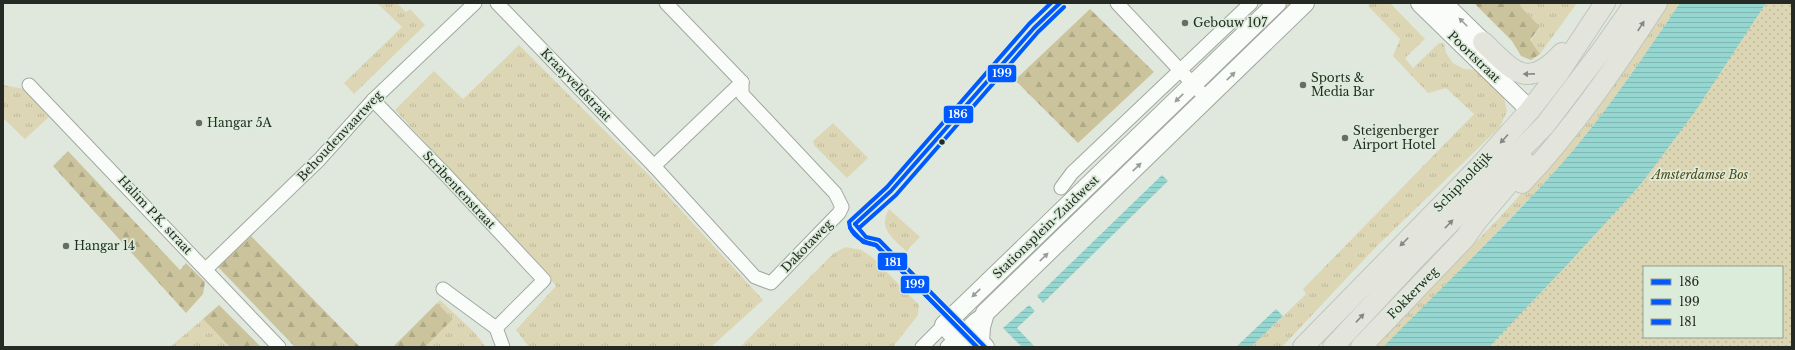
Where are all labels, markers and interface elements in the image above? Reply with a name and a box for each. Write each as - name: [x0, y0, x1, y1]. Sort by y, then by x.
- place label: Gebouw 107: [1193, 15, 1268, 30]
- one-way arrow: [1458, 17, 1468, 27]
- marker: Gebouw 107: [1180, 18, 1190, 28]
- one-way arrow: [1638, 21, 1645, 32]
- street label: Poortstraat: [1445, 28, 1504, 86]
- street label: Kraayveldstraat: [538, 45, 615, 124]
- line badge: 199: [987, 64, 1017, 83]
- text: 199: [992, 66, 1012, 80]
- place label: Sports & Media Bar: [1311, 70, 1375, 99]
- one-way arrow: [1226, 71, 1236, 81]
- one-way arrow: [1522, 71, 1535, 77]
- marker: Sports & Media Bar: [1298, 80, 1308, 90]
- street label: Behoudenvaartweg: [294, 87, 386, 184]
- one-way arrow: [1174, 93, 1184, 103]
- line badge: 186: [943, 105, 974, 124]
- text: 186: [948, 107, 968, 121]
- place label: Hangar 5A: [207, 115, 273, 130]
- marker: Hangar 5A: [194, 118, 204, 128]
- place label: Steigenberger Airport Hotel: [1352, 123, 1439, 152]
- marker: Steigenberger Airport Hotel: [1340, 133, 1350, 143]
- one-way arrow: [1499, 134, 1508, 144]
- unlabelled marker: [937, 137, 947, 147]
- street label: Scribentenstraat: [420, 148, 499, 232]
- street label: Schipholdijk: [1430, 148, 1496, 215]
- one-way arrow: [1132, 162, 1142, 171]
- park label: Amsterdamse Bos: [1650, 167, 1749, 182]
- street label: Halim P.K. straat: [115, 172, 196, 257]
- street label: Stationsplein-Zuidwest: [989, 172, 1102, 281]
- street label: Dakotaweg: [778, 216, 836, 275]
- one-way arrow: [1445, 219, 1454, 229]
- one-way arrow: [1399, 237, 1409, 247]
- place label: Hangar 14: [74, 238, 135, 253]
- marker: Hangar 14: [61, 241, 71, 251]
- line badge: 181: [877, 252, 908, 271]
- one-way arrow: [1039, 252, 1049, 262]
- text: 181: [885, 255, 901, 269]
- street label: Fokkerweg: [1384, 263, 1442, 322]
- legend: [1643, 266, 1783, 338]
- text: 186: [1679, 274, 1700, 289]
- line badge: 199: [900, 275, 930, 294]
- text: 199: [905, 277, 925, 291]
- one-way arrow: [971, 289, 981, 298]
- text: 199: [1679, 294, 1700, 309]
- one-way arrow: [1355, 313, 1364, 323]
- text: 181: [1679, 314, 1697, 329]

